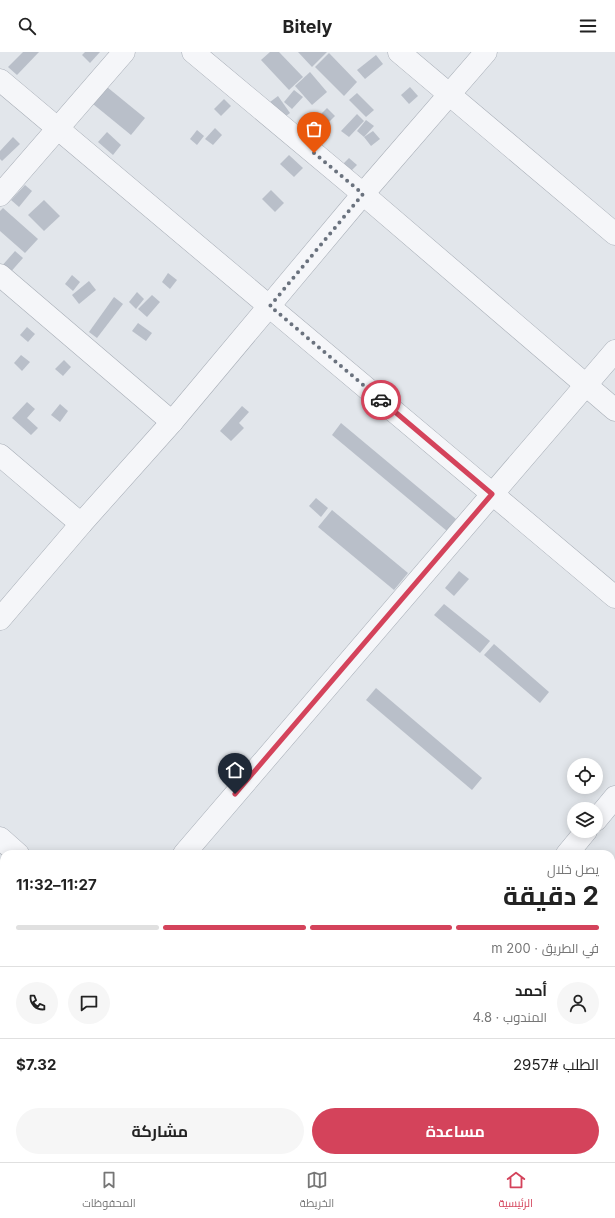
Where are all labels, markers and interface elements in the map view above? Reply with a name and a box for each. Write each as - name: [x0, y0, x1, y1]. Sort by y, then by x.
- icon: search: [16, 15, 38, 37]
- icon: menu: [577, 15, 599, 37]
- text: Bitely: [283, 16, 332, 37]
- pin: [297, 112, 331, 153]
- icon: bag: [303, 118, 325, 140]
- courier: [361, 380, 401, 420]
- icon: car: [370, 389, 392, 411]
- pin: [218, 753, 252, 794]
- map controls: [567, 758, 603, 838]
- button: locate: [567, 758, 603, 794]
- icon: home: [224, 759, 246, 781]
- button: layers: [567, 802, 603, 838]
- text: يصل خلال: [547, 861, 599, 877]
- text: 11:27–11:32: [16, 875, 97, 894]
- text: 2 دقيقة: [503, 880, 599, 911]
- text: في الطريق · 200 m: [491, 940, 599, 956]
- text: أحمد: [515, 981, 547, 1000]
- button: phone: [16, 982, 58, 1024]
- button: chat: [68, 982, 110, 1024]
- button: person: [557, 982, 599, 1024]
- text: المندوب · 4.8: [472, 1009, 547, 1025]
- text: $7.32: [16, 1055, 56, 1074]
- text: الطلب #2957: [513, 1055, 599, 1074]
- button: مشاركة: [16, 1108, 304, 1154]
- button: مساعدة: [312, 1108, 599, 1154]
- tab: المحفوظات: [82, 1169, 136, 1213]
- tab: الخريطة: [300, 1169, 334, 1213]
- tab: الرئيسية: [498, 1169, 533, 1213]

